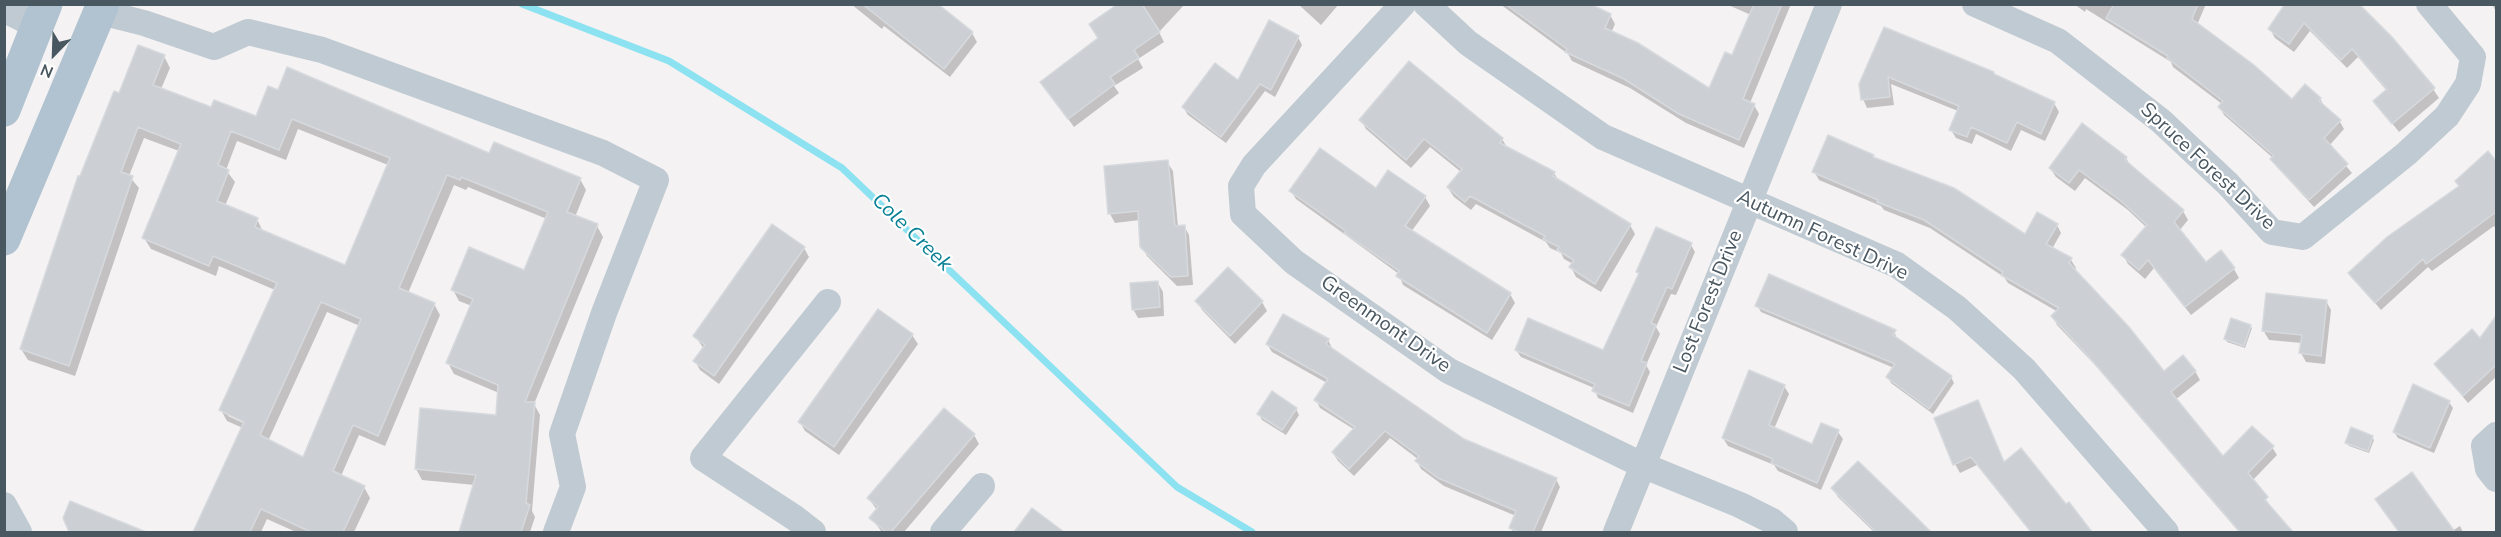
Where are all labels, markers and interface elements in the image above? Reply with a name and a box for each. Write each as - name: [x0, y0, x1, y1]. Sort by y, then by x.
- north arrow: [24, 24, 84, 84]
- text: N: [37, 58, 57, 83]
- street label: Spruce Forest Drive: [2135, 98, 2279, 236]
- street label: Autumn Forest Drive: [1733, 186, 1911, 286]
- water label: Cole Creek: [866, 188, 956, 278]
- street label: Lost Forest Drive: [1669, 227, 1749, 377]
- street label: Greenmont Drive: [1315, 271, 1455, 379]

